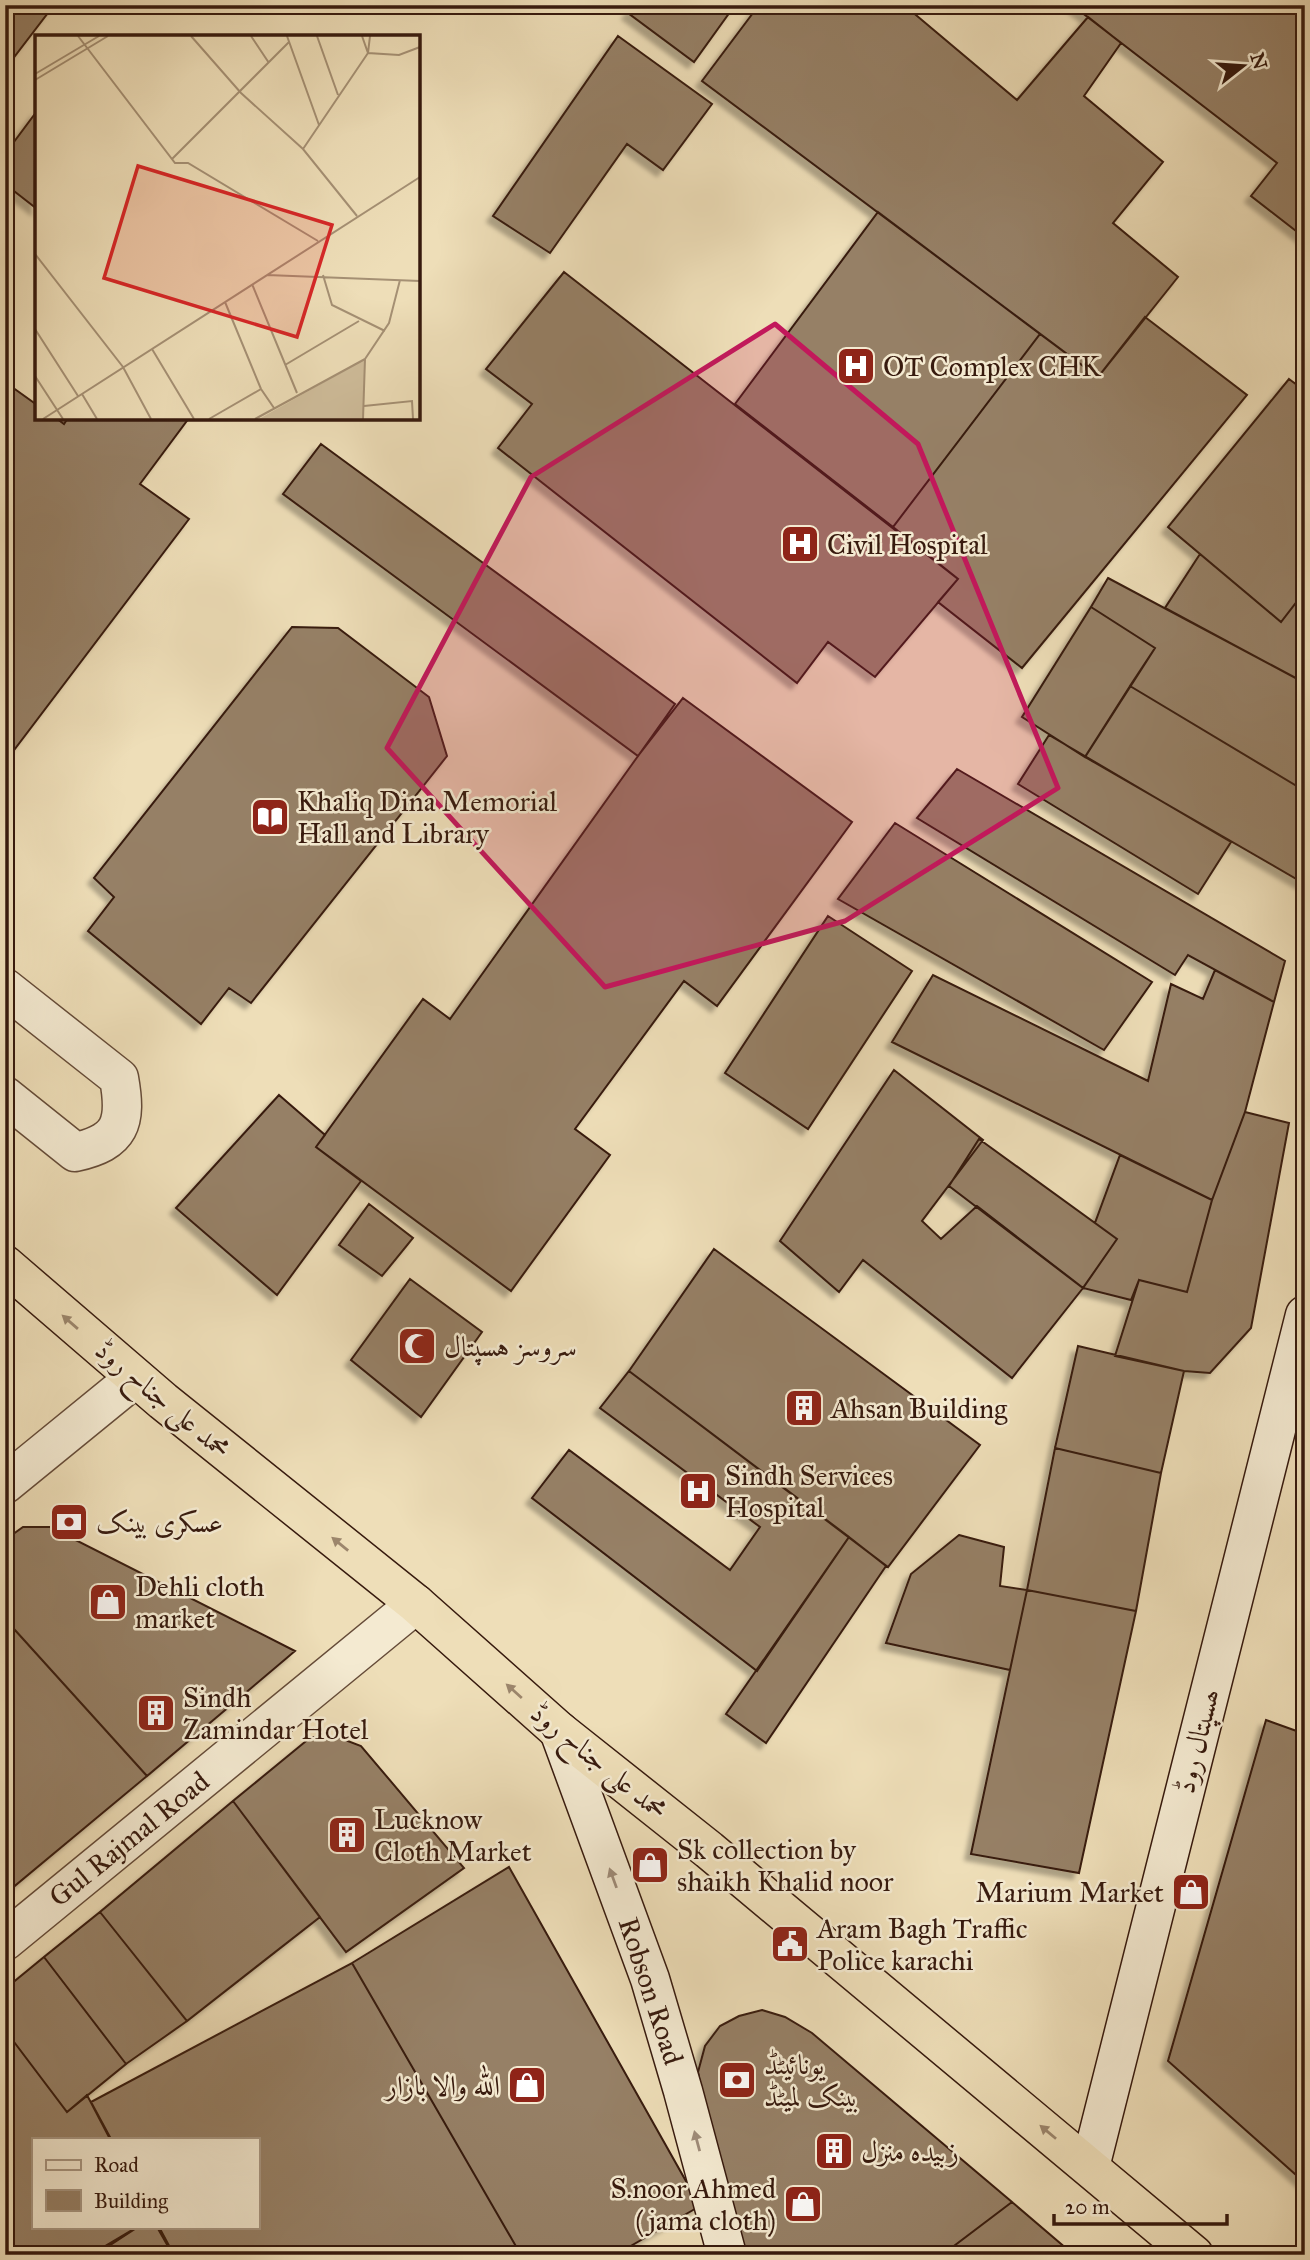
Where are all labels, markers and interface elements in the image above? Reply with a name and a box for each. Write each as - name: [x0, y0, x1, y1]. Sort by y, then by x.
- north arrow: [1208, 32, 1278, 102]
- inset map: [35, 35, 420, 420]
- text: N: [1245, 50, 1272, 72]
- hospital icon: OT Complex CHK: [835, 345, 877, 387]
- place label: OT Complex CHK: [883, 349, 1102, 384]
- hospital icon: Civil Hospital: [779, 523, 821, 565]
- place label: Civil Hospital: [827, 527, 988, 562]
- place label: Khaliq Dina Memorial Hall and Library: [297, 784, 558, 851]
- library icon: Khaliq Dina Memorial Hall and Library: [249, 796, 291, 838]
- one-way arrow: [61, 1315, 78, 1330]
- mosque icon: سروسز ہسپتال: [396, 1325, 438, 1367]
- place label: سروسز ہسپتال: [444, 1329, 577, 1366]
- street label: محمد علی جناح روڈ: [83, 1332, 238, 1472]
- building icon: Ahsan Building: [783, 1387, 825, 1429]
- place label: Ahsan Building: [830, 1391, 1008, 1426]
- place label: Sindh Services Hospital: [725, 1458, 893, 1525]
- hospital icon: Sindh Services Hospital: [677, 1470, 719, 1512]
- bank icon: عسکری بینک: [48, 1501, 90, 1543]
- place label: عسکری بینک: [96, 1505, 223, 1541]
- one-way arrow: [332, 1537, 349, 1552]
- place label: Dehli cloth market: [135, 1569, 265, 1636]
- shop icon: Dehli cloth market: [87, 1581, 129, 1623]
- place label: Sindh Zamindar Hotel: [183, 1680, 369, 1747]
- one-way arrow: [505, 1684, 522, 1699]
- street label: ھسپتال روڈ: [1167, 1685, 1229, 1797]
- building icon: Sindh Zamindar Hotel: [135, 1692, 177, 1734]
- street label: محمد علی جناح روڈ: [518, 1695, 675, 1833]
- street label: Gul Rajmal Road: [42, 1764, 216, 1914]
- place label: Lucknow Cloth Market: [374, 1802, 532, 1869]
- building icon: Lucknow Cloth Market: [326, 1814, 368, 1856]
- place label: Sk collection by shaikh Khalid noor: [677, 1832, 894, 1899]
- shop icon: Sk collection by shaikh Khalid noor: [629, 1844, 671, 1886]
- one-way arrow: [607, 1868, 618, 1889]
- shop icon: Marium Market: [1170, 1871, 1212, 1913]
- place label: Marium Market: [976, 1875, 1164, 1910]
- place label: Aram Bagh Traffic Police karachi: [816, 1911, 1028, 1978]
- street label: Robson Road: [611, 1913, 691, 2069]
- public building icon: Aram Bagh Traffic Police karachi: [769, 1923, 811, 1965]
- place label: یونائیٹڈ بینک لمیٹڈ: [764, 2047, 859, 2114]
- bank icon: یونائیٹڈ بینک لمیٹڈ: [716, 2059, 758, 2101]
- place label: اللہ والا بازار: [383, 2064, 500, 2103]
- shop icon: اللہ والا بازار: [506, 2064, 548, 2106]
- one-way arrow: [1039, 2124, 1057, 2140]
- one-way arrow: [691, 2130, 702, 2152]
- building icon: زبیدہ منزل: [813, 2130, 855, 2172]
- place label: زبیدہ منزل: [861, 2134, 959, 2169]
- legend: [32, 2138, 259, 2228]
- text: Road: [94, 2152, 139, 2178]
- place label: S.noor Ahmed ( jama cloth): [610, 2171, 776, 2238]
- shop icon: S.noor Ahmed ( jama cloth): [782, 2183, 824, 2225]
- scale bar: [1054, 2183, 1228, 2227]
- text: Building: [94, 2188, 168, 2214]
- text: 20 m: [1065, 2194, 1110, 2220]

